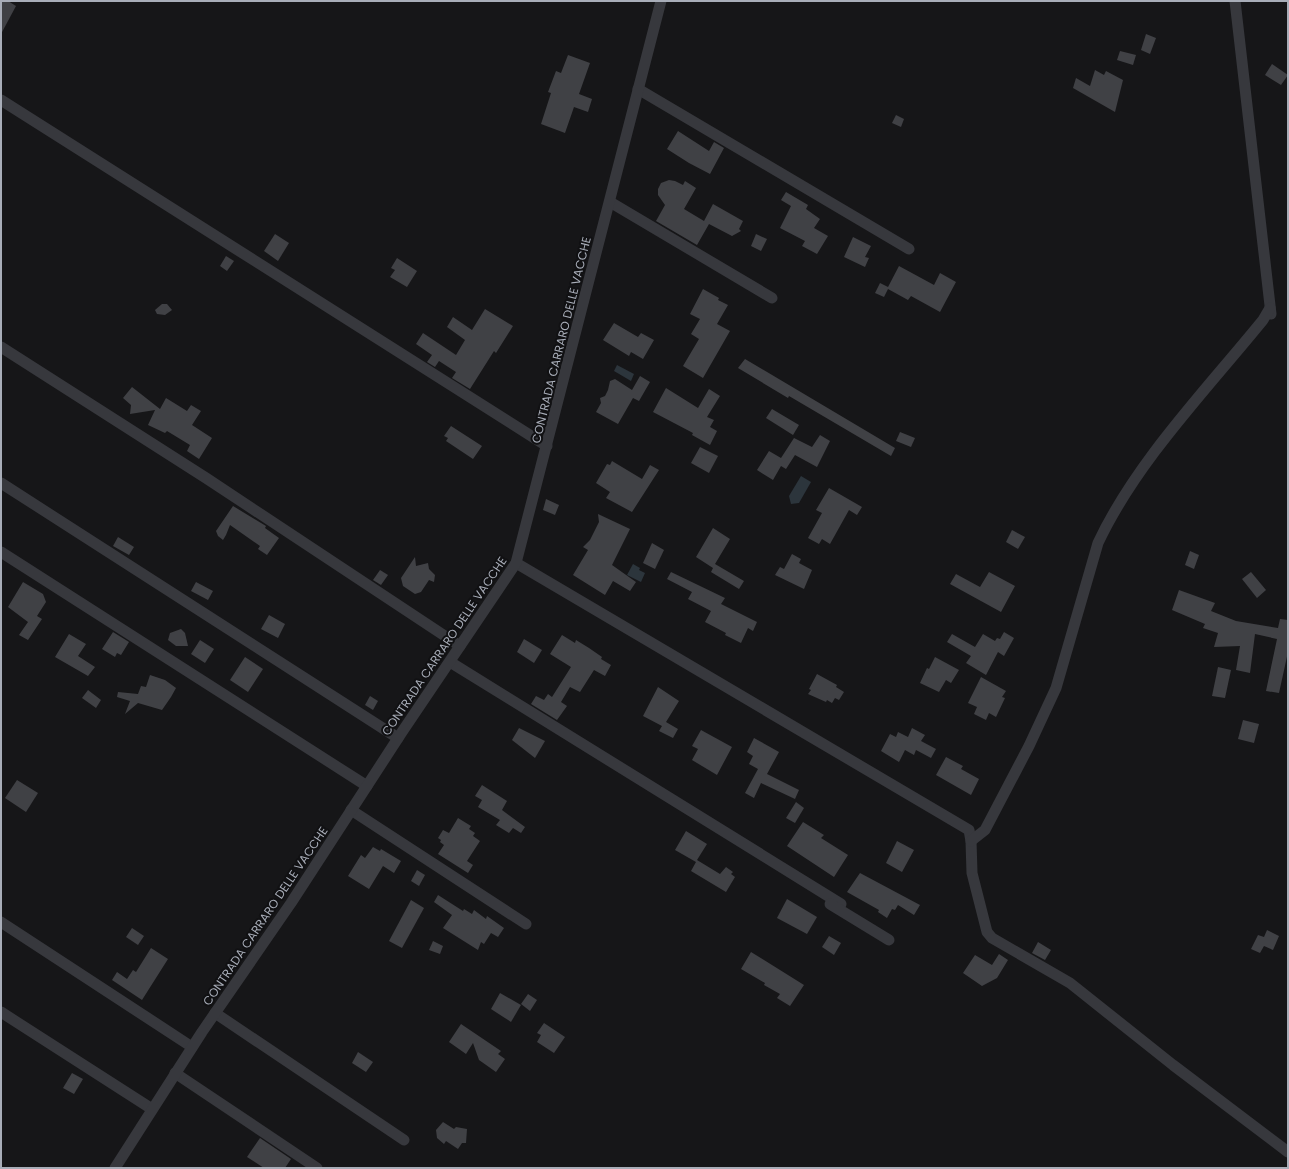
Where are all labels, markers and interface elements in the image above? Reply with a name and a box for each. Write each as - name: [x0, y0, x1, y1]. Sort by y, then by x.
- street label: CONTRADA CARRARO DELLE VACCHE: [527, 235, 595, 445]
- street label: CONTRADA CARRARO DELLE VACCHE: [378, 553, 510, 739]
- street label: CONTRADA CARRARO DELLE VACCHE: [199, 823, 331, 1009]

